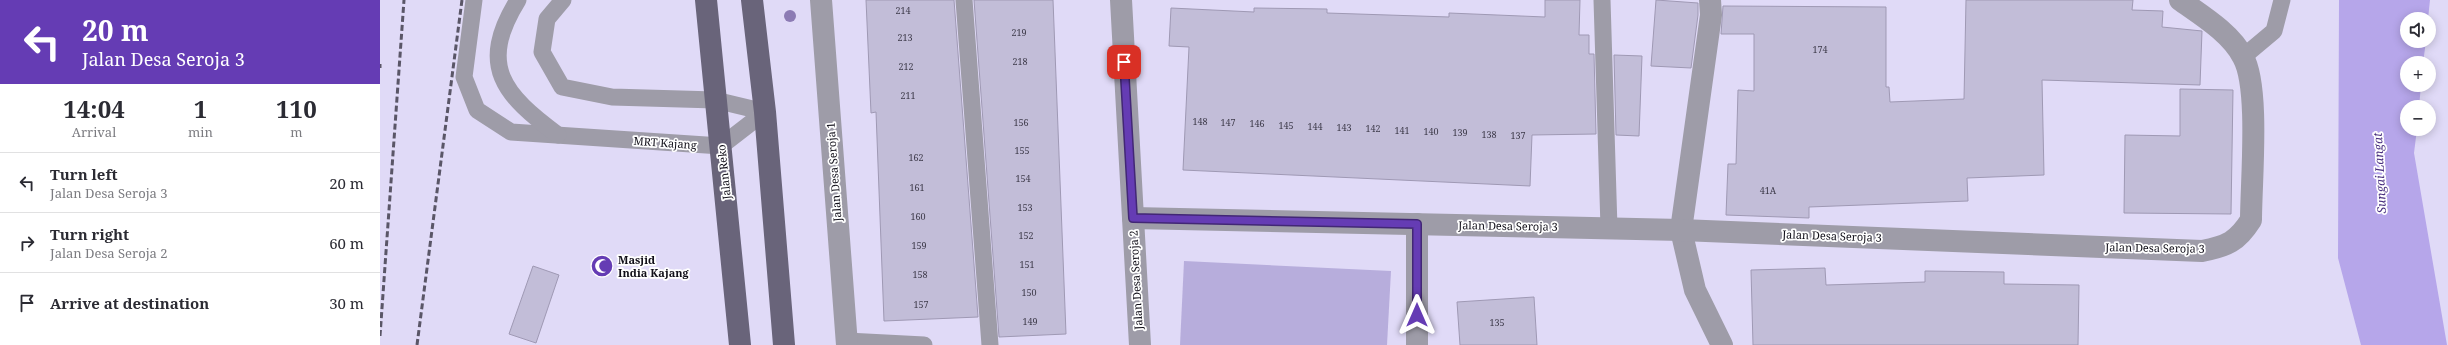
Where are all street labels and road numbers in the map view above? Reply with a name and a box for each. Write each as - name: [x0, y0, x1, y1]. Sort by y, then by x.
- street label: Jalan Desa Seroja 1: [823, 122, 845, 223]
- street label: MRT Kajang: [633, 133, 697, 152]
- street label: Jalan Reko: [713, 144, 734, 201]
- street label: Jalan Desa Seroja 3: [1457, 217, 1558, 234]
- street label: Jalan Desa Seroja 3: [1781, 226, 1882, 245]
- street label: Jalan Desa Seroja 2: [1125, 230, 1146, 331]
- street label: Jalan Desa Seroja 3: [2104, 239, 2205, 256]

